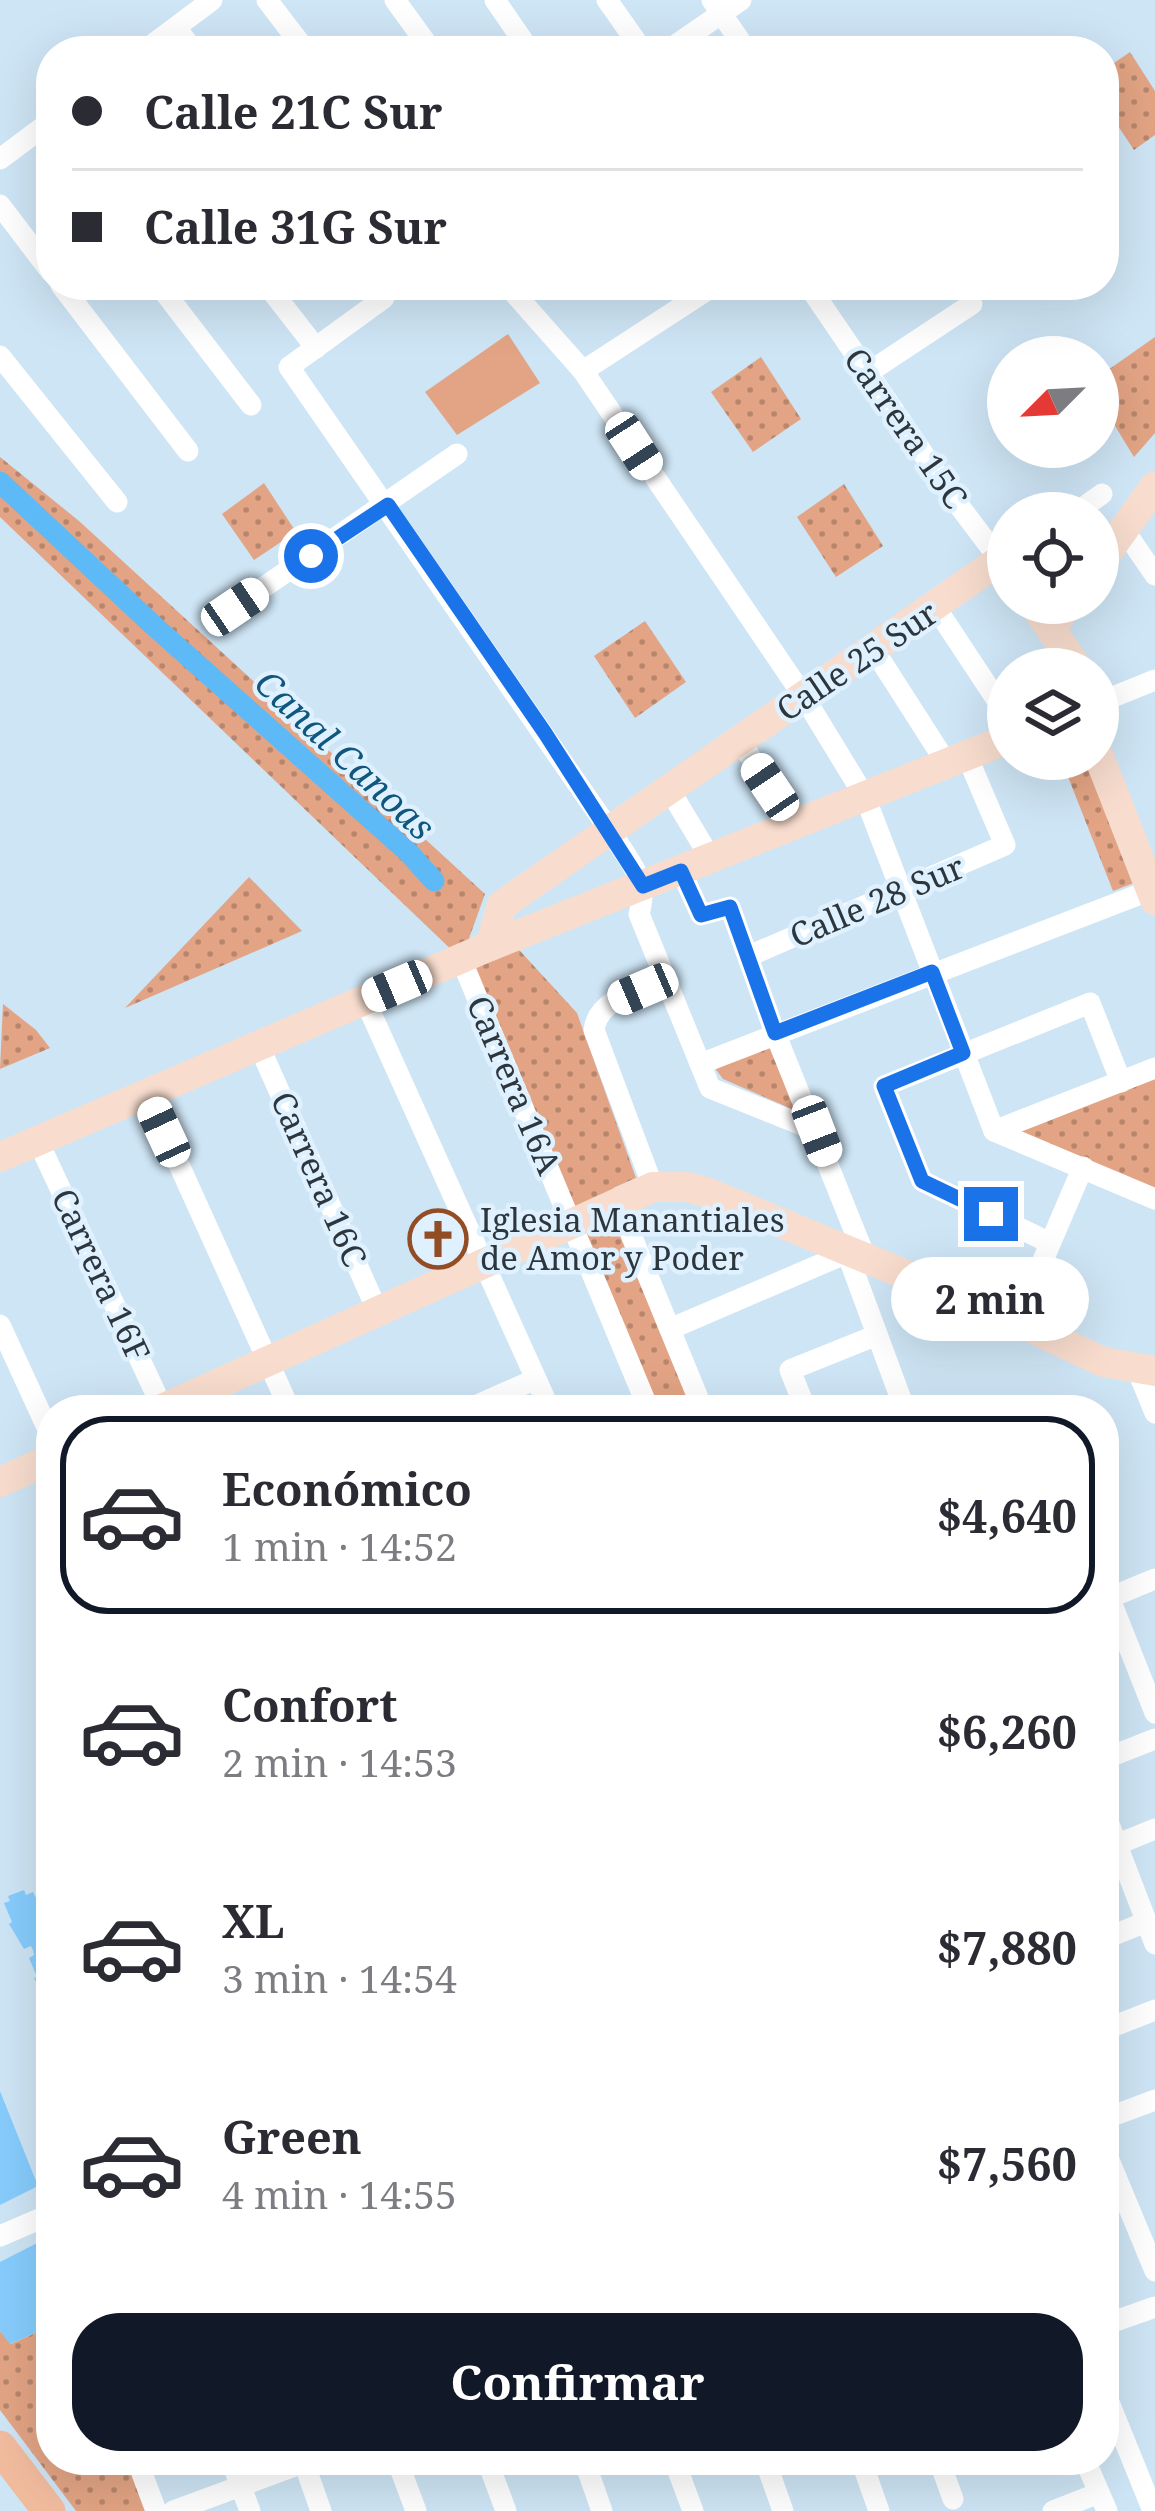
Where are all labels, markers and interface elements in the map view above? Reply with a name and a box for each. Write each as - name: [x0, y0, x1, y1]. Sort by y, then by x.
- text: Calle 21C Sur: [144, 81, 443, 142]
- text: Calle 31G Sur: [144, 196, 447, 257]
- north arrow: [987, 336, 1119, 468]
- map controls: [987, 336, 1119, 780]
- street label: Carrera 15C: [834, 338, 978, 517]
- car: [599, 406, 669, 486]
- button: locate: [987, 492, 1119, 624]
- route start: [284, 529, 338, 583]
- car: [195, 572, 275, 642]
- street label: Calle 25 Sur: [767, 590, 947, 731]
- button: layers: [987, 648, 1119, 780]
- water label: Canal Canoas: [245, 659, 446, 851]
- car: [735, 747, 805, 827]
- street label: Calle 28 Sur: [783, 843, 971, 957]
- car: [357, 955, 437, 1017]
- car: [603, 958, 683, 1020]
- street label: Carrera 16A: [457, 989, 573, 1182]
- street label: Carrera 16C: [261, 1084, 378, 1273]
- car: [787, 1091, 847, 1171]
- car: [132, 1092, 196, 1172]
- street label: Carrera 16F: [42, 1181, 161, 1369]
- route end: [964, 1187, 1018, 1241]
- place label: Iglesia Manantiales de Amor y Poder: [480, 1197, 785, 1280]
- church icon: Iglesia Manantiales de Amor y Poder: [407, 1208, 469, 1270]
- callout: 2 min: [892, 1256, 1090, 1340]
- text: 2 min: [935, 1272, 1045, 1325]
- text: Económico: [222, 1458, 472, 1519]
- icon: car: [78, 1461, 186, 1569]
- text: $4,640: [937, 1485, 1077, 1546]
- text: 1 min · 14:52: [222, 1519, 457, 1572]
- text: Confort: [222, 1674, 397, 1735]
- icon: car: [78, 1677, 186, 1785]
- text: $6,260: [937, 1701, 1077, 1762]
- text: 2 min · 14:53: [222, 1735, 457, 1788]
- text: XL: [222, 1890, 284, 1951]
- icon: car: [78, 1893, 186, 2001]
- text: $7,880: [937, 1917, 1077, 1978]
- text: 3 min · 14:54: [222, 1951, 457, 2004]
- text: Green: [222, 2106, 362, 2167]
- icon: car: [78, 2109, 186, 2217]
- text: $7,560: [937, 2133, 1077, 2194]
- text: 4 min · 14:55: [222, 2167, 457, 2220]
- button: Confirmar: [72, 2313, 1083, 2451]

